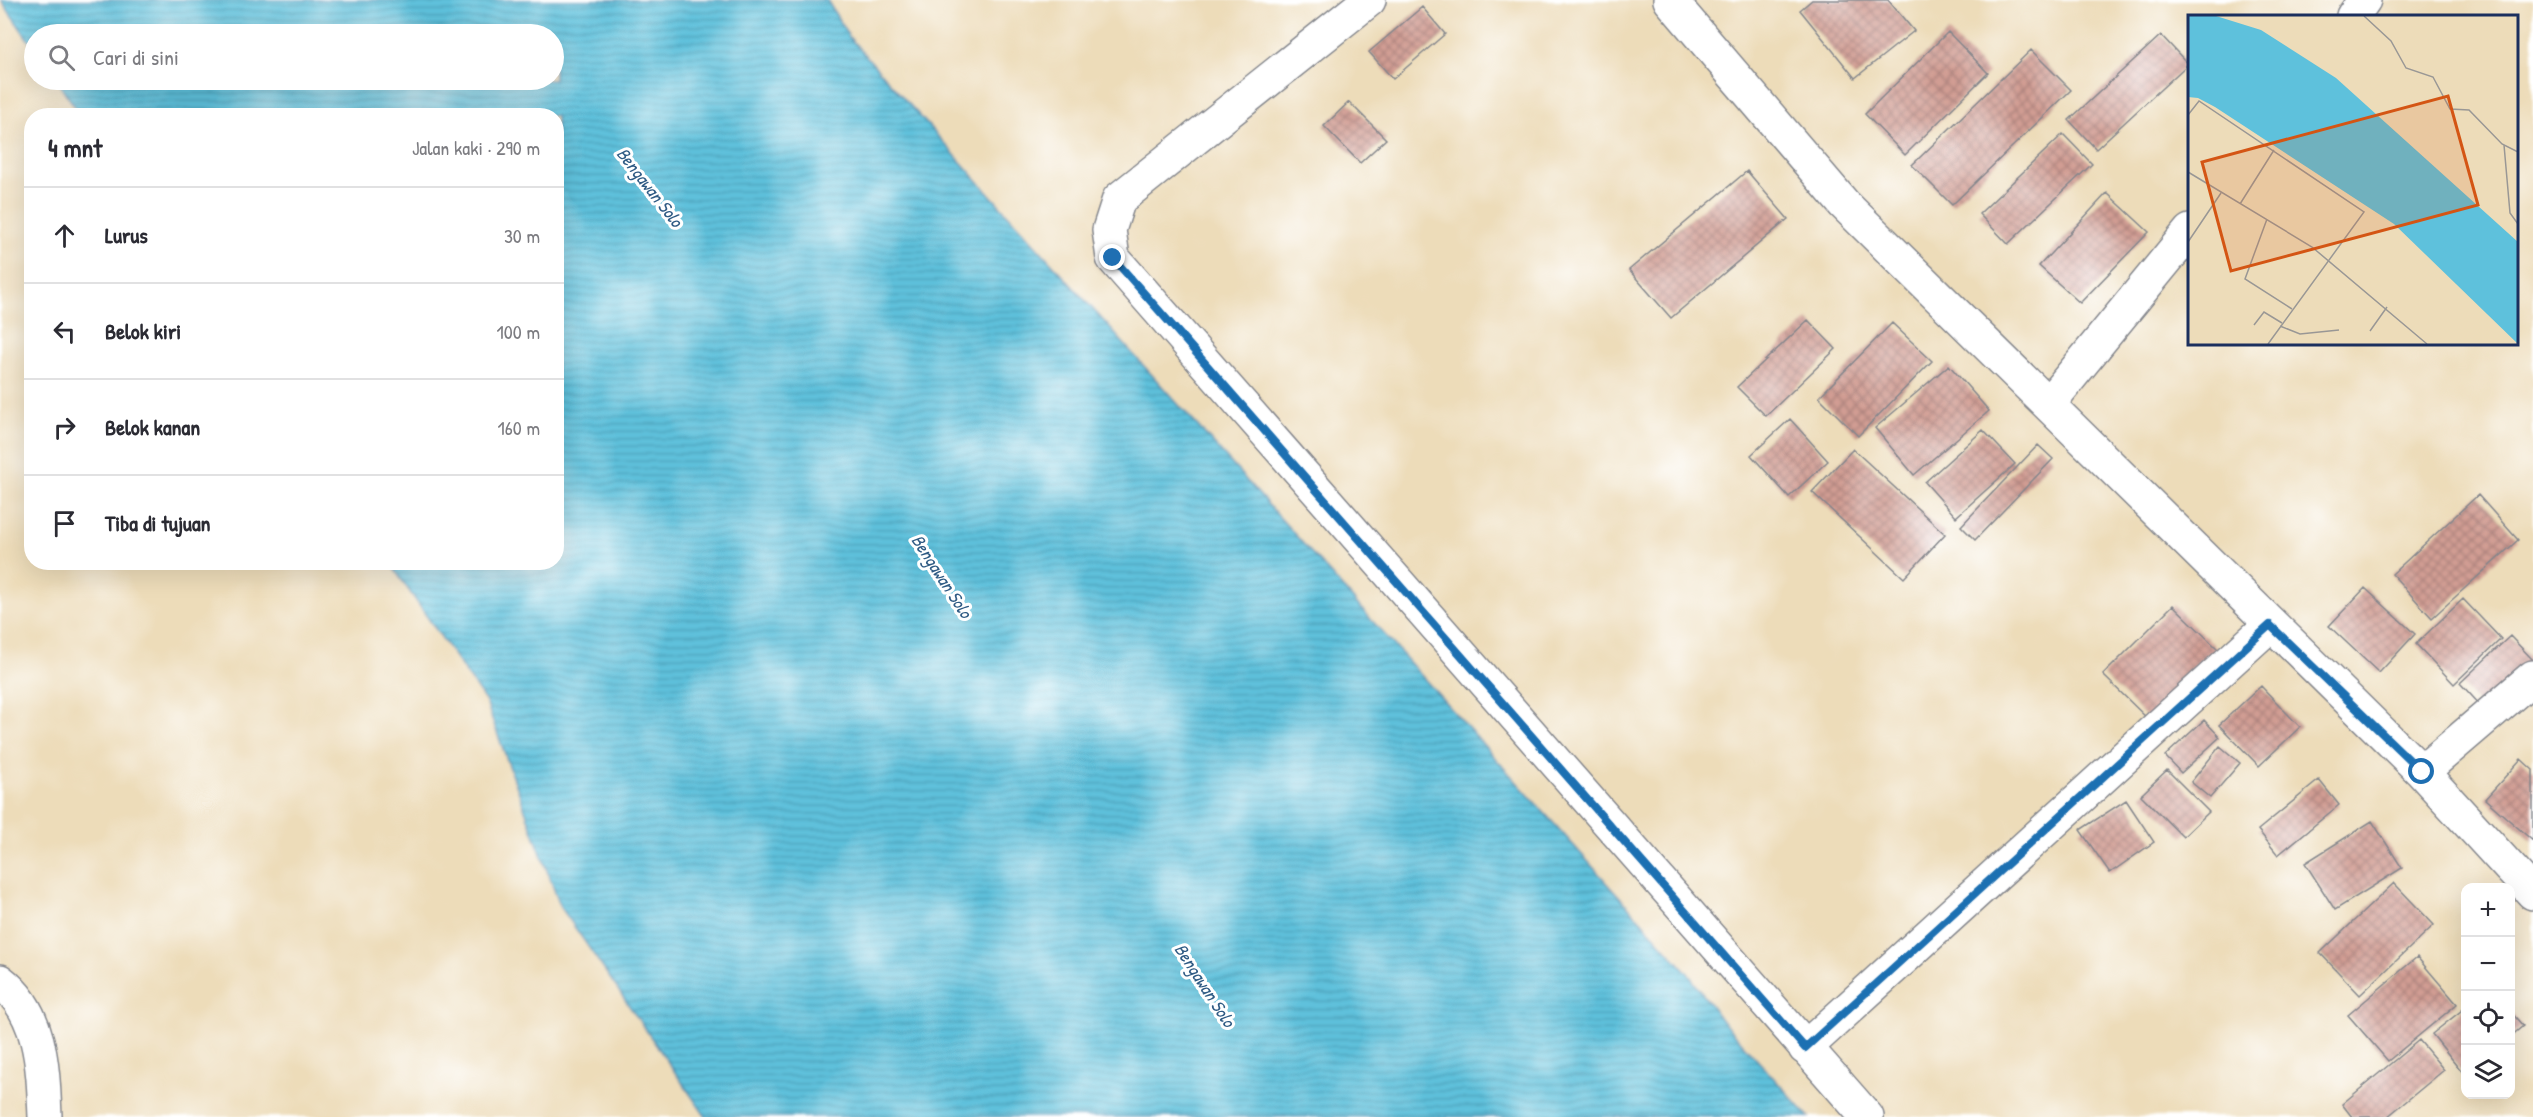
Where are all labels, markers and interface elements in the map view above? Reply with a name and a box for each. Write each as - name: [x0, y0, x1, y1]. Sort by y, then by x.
- inset map: [2188, 15, 2518, 345]
- search box: [24, 24, 564, 90]
- icon: search: [45, 41, 78, 74]
- text: Cari di sini: [93, 42, 179, 72]
- text: 4 mnt: [48, 130, 102, 165]
- text: Jalan kaki · 290 m: [412, 134, 540, 161]
- water label: Bengawan Solo: [611, 142, 690, 233]
- icon: ahead: [48, 219, 81, 252]
- text: Lurus: [105, 220, 148, 250]
- text: 30 m: [504, 222, 540, 249]
- route end: [1099, 244, 1125, 270]
- icon: left: [48, 315, 81, 348]
- text: Belok kiri: [105, 316, 181, 346]
- text: 100 m: [497, 318, 540, 345]
- icon: right: [48, 411, 81, 444]
- text: Belok kanan: [105, 412, 200, 442]
- text: 160 m: [498, 414, 540, 441]
- icon: arrive: [48, 507, 81, 540]
- text: Tiba di tujuan: [105, 508, 210, 538]
- water label: Bengawan Solo: [906, 529, 979, 624]
- route start: [2408, 758, 2434, 784]
- map controls: [2461, 883, 2515, 1099]
- button: +: [2461, 883, 2515, 937]
- button: −: [2461, 937, 2515, 991]
- water label: Bengawan Solo: [1169, 938, 1242, 1033]
- button: locate: [2461, 991, 2515, 1045]
- button: layers: [2461, 1045, 2515, 1099]

